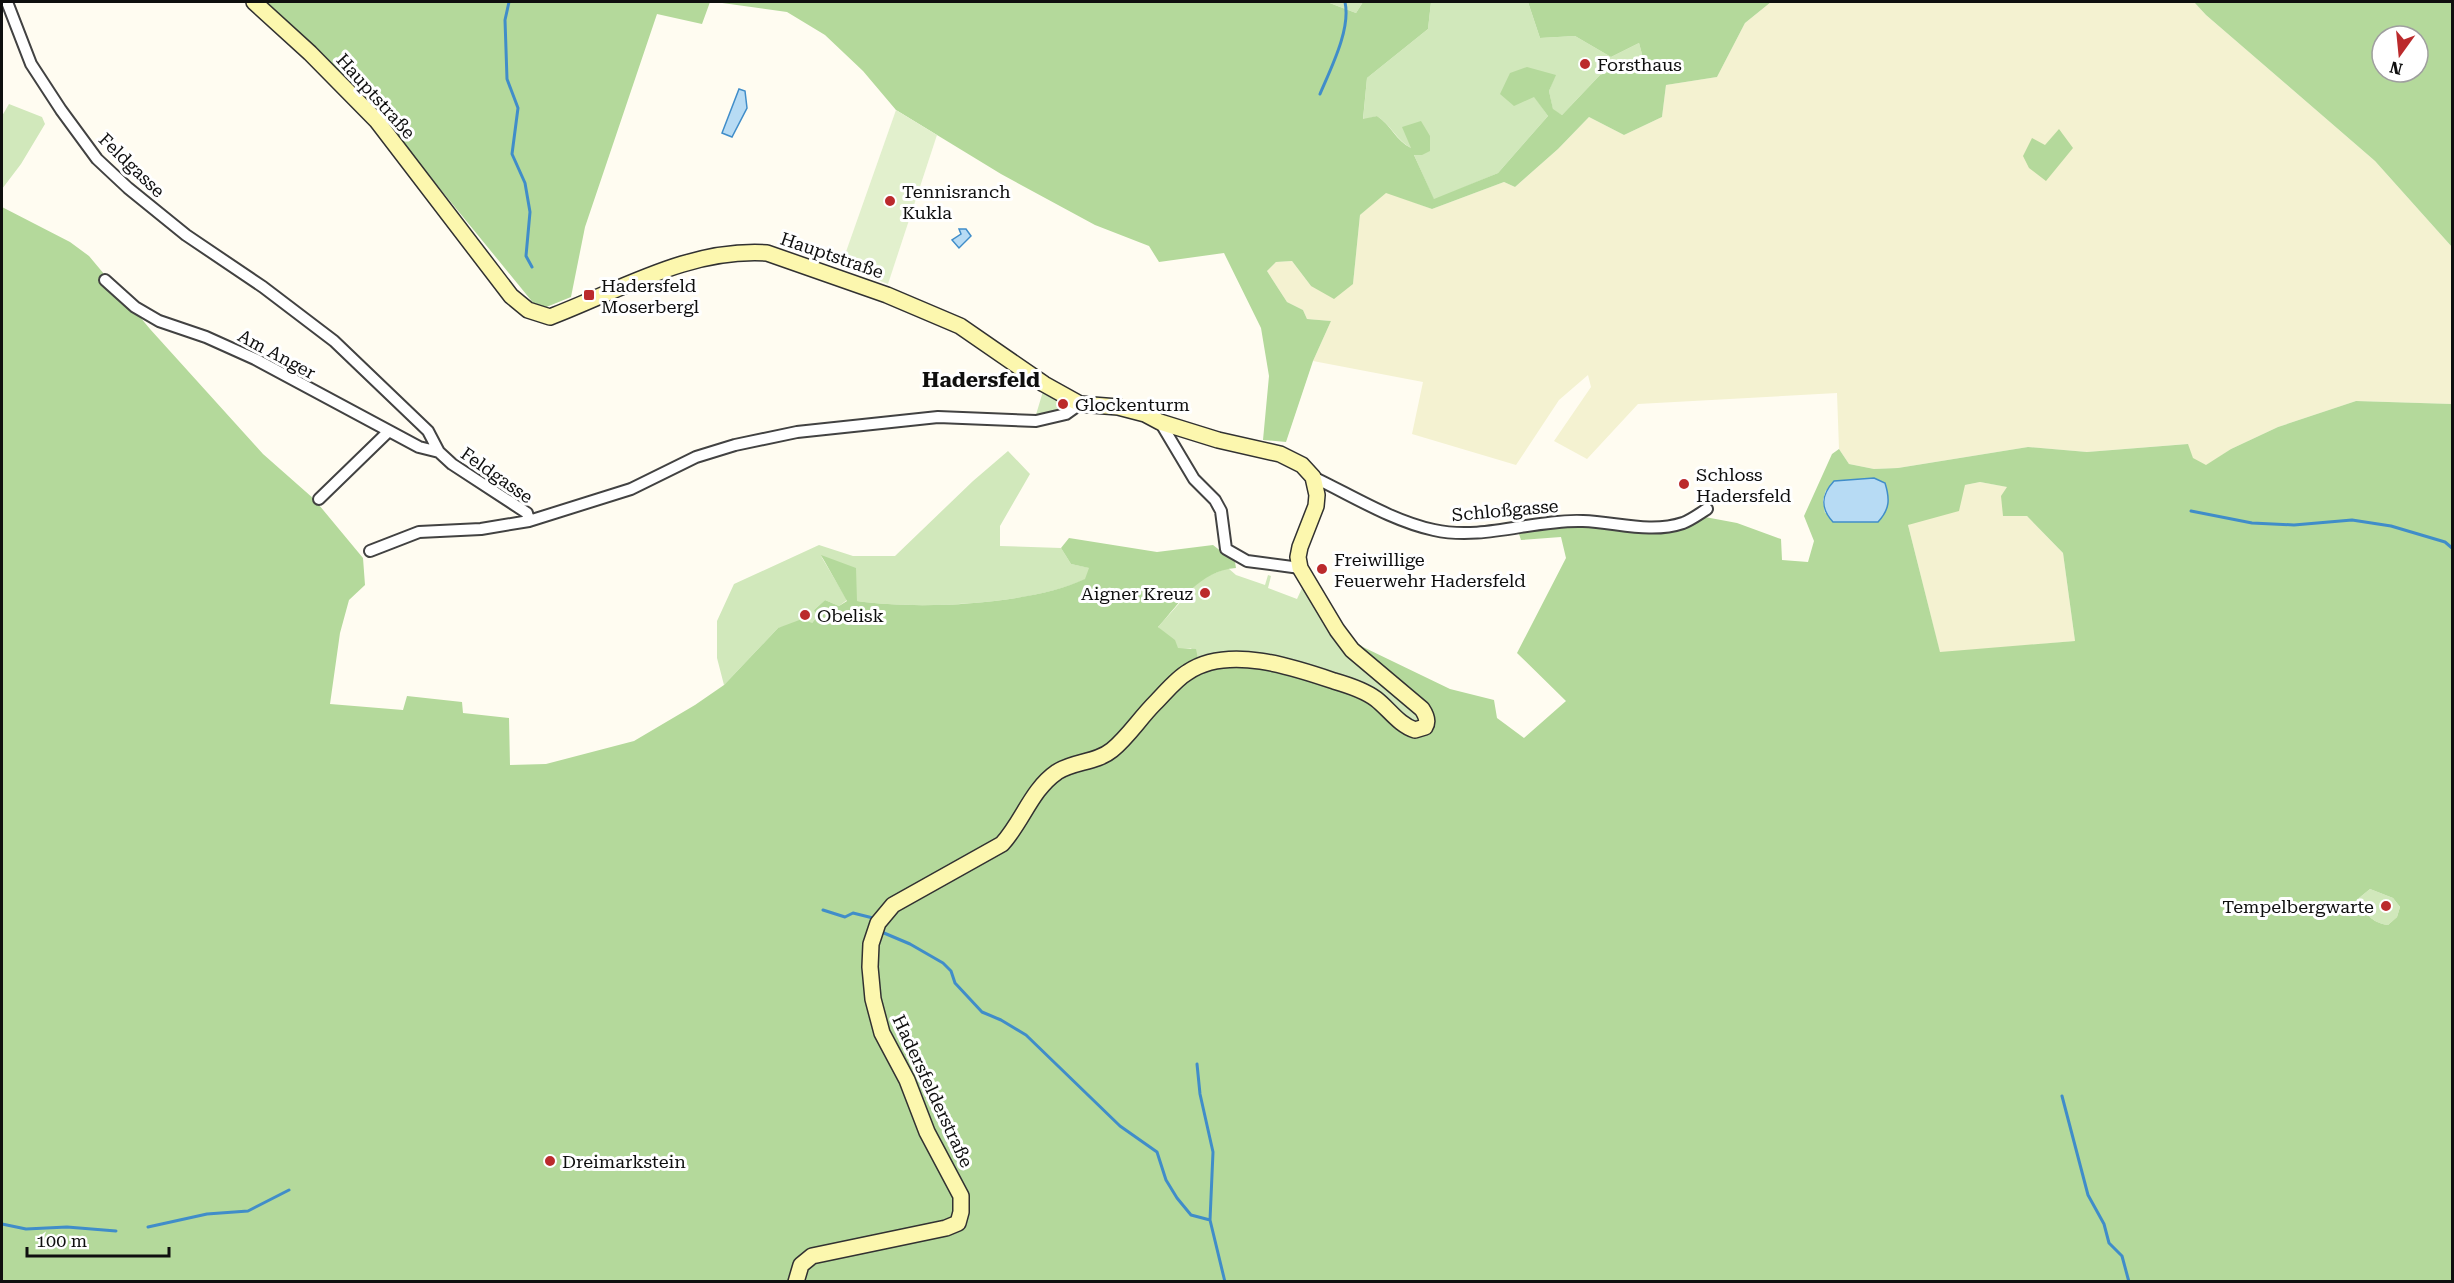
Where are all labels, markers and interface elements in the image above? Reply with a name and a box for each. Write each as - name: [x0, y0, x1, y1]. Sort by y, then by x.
- north arrow: [2370, 24, 2430, 84]
- street label: Hauptstraße: [332, 49, 420, 143]
- place label: Forsthaus: [1597, 54, 1682, 75]
- marker: Forsthaus: [1578, 57, 1592, 71]
- text: N: [2388, 57, 2405, 79]
- street label: Feldgasse: [95, 129, 169, 202]
- place label: Tennisranch Kukla: [902, 181, 1011, 223]
- marker: Tennisranch Kukla: [883, 194, 897, 208]
- street label: Hauptstraße: [778, 228, 886, 282]
- place label: Hadersfeld Moserbergl: [601, 275, 700, 317]
- marker: Hadersfeld Moserbergl: [582, 288, 596, 302]
- street label: Am Anger: [235, 325, 319, 383]
- district label: Hadersfeld: [922, 368, 1040, 392]
- place label: Glockenturm: [1075, 394, 1190, 415]
- marker: Glockenturm: [1056, 397, 1070, 411]
- street label: Feldgasse: [457, 443, 537, 508]
- place label: Schloss Hadersfeld: [1696, 464, 1792, 506]
- marker: Schloss Hadersfeld: [1677, 477, 1691, 491]
- street label: Schloßgasse: [1451, 495, 1559, 525]
- place label: Freiwillige Feuerwehr Hadersfeld: [1334, 549, 1526, 591]
- marker: Freiwillige Feuerwehr Hadersfeld: [1315, 562, 1329, 576]
- place label: Aigner Kreuz: [1081, 583, 1194, 604]
- marker: Aigner Kreuz: [1198, 586, 1212, 600]
- place label: Obelisk: [817, 605, 884, 626]
- marker: Obelisk: [798, 608, 812, 622]
- place label: Tempelbergwarte: [2222, 896, 2374, 917]
- marker: Tempelbergwarte: [2379, 899, 2393, 913]
- street label: Hadersfelderstraße: [888, 1011, 978, 1171]
- place label: Dreimarkstein: [562, 1151, 686, 1172]
- marker: Dreimarkstein: [543, 1154, 557, 1168]
- scale bar: [27, 1220, 170, 1258]
- text: 100 m: [36, 1230, 87, 1251]

